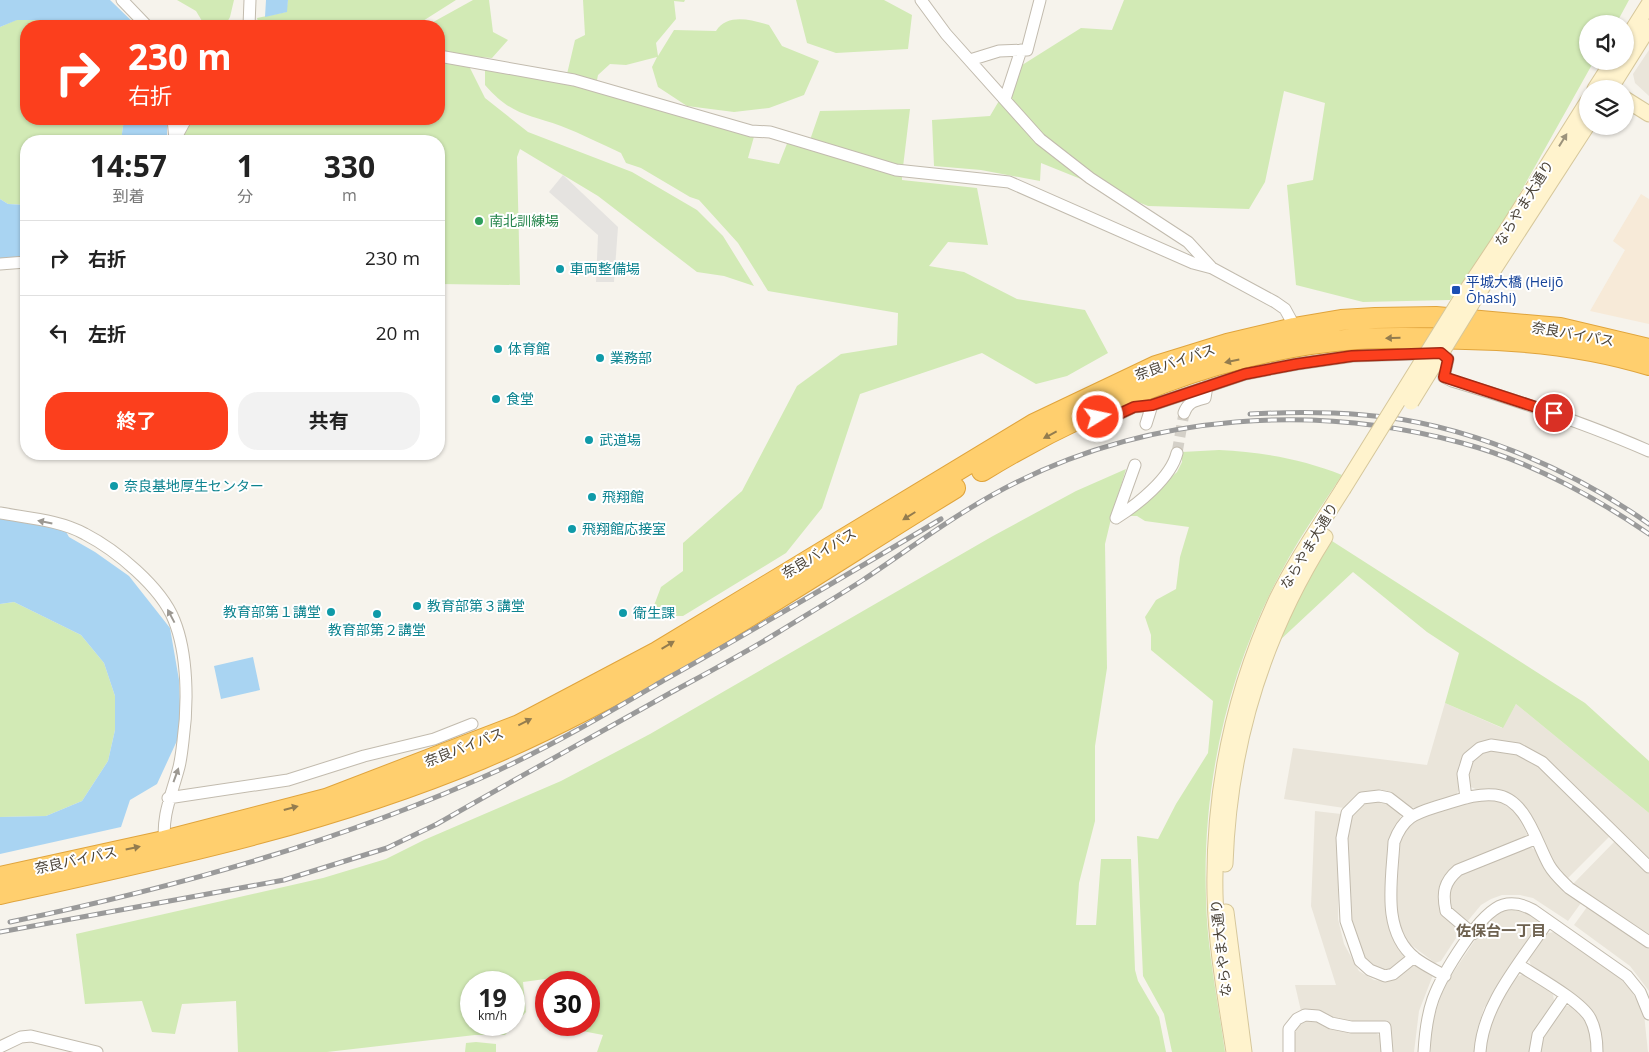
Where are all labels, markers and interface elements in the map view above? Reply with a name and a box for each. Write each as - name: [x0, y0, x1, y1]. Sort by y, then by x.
- map controls: [1579, 15, 1634, 135]
- button: sound: [1579, 15, 1634, 70]
- text: 230 m: [128, 33, 232, 80]
- icon: right: [45, 40, 110, 105]
- text: 右折: [128, 80, 172, 110]
- button: layers: [1579, 80, 1634, 135]
- one-way arrow: [1558, 133, 1568, 146]
- text: 14:57: [90, 145, 167, 186]
- text: 1: [237, 145, 254, 186]
- text: 330: [324, 146, 375, 187]
- street label: ならやま大通り: [1490, 156, 1558, 249]
- text: m: [342, 184, 357, 206]
- text: 到着: [112, 185, 144, 207]
- text: 分: [237, 185, 253, 207]
- place label: 南北訓練場: [489, 211, 559, 230]
- marker: 南北訓練場: [473, 215, 485, 227]
- icon: right: [45, 244, 73, 272]
- text: 230 m: [365, 245, 420, 271]
- text: 右折: [88, 246, 126, 272]
- place label: 車両整備場: [570, 259, 640, 278]
- marker: 車両整備場: [554, 263, 566, 275]
- place label: 平城大橋 (Heijō Ōhashi): [1466, 272, 1563, 307]
- marker: 平城大橋 (Heijō Ōhashi): [1450, 284, 1462, 296]
- street label: 奈良バイパス: [1530, 317, 1616, 350]
- icon: left: [45, 319, 73, 347]
- text: 20 m: [376, 320, 420, 346]
- text: 左折: [88, 321, 126, 347]
- one-way arrow: [1385, 334, 1401, 342]
- place label: 体育館: [508, 339, 550, 358]
- street label: 奈良バイパス: [1132, 339, 1218, 384]
- marker: 体育館: [492, 343, 504, 355]
- place label: 業務部: [610, 348, 652, 367]
- marker: 業務部: [594, 352, 606, 364]
- one-way arrow: [1225, 357, 1240, 365]
- place label: 食堂: [506, 389, 534, 408]
- position arrow: [1071, 390, 1123, 442]
- button: 終了: [45, 392, 228, 450]
- button: 共有: [238, 392, 420, 450]
- pin: [1533, 392, 1575, 434]
- marker: 食堂: [490, 393, 502, 405]
- icon: arrive: [1540, 399, 1568, 427]
- place label: 武道場: [599, 430, 641, 449]
- one-way arrow: [1043, 431, 1057, 439]
- marker: 武道場: [583, 434, 595, 446]
- place label: 奈良基地厚生センター: [124, 476, 264, 495]
- marker: 奈良基地厚生センター: [108, 480, 120, 492]
- place label: 飛翔館: [602, 487, 644, 506]
- marker: 飛翔館: [586, 491, 598, 503]
- street label: ならやま大通り: [1275, 499, 1342, 593]
- one-way arrow: [903, 512, 916, 521]
- one-way arrow: [36, 517, 52, 525]
- place label: 飛翔館応接室: [582, 519, 666, 538]
- marker: 飛翔館応接室: [566, 523, 578, 535]
- street label: 奈良バイパス: [778, 523, 860, 582]
- place label: 教育部第３講堂: [427, 596, 525, 615]
- marker: 教育部第３講堂: [411, 600, 423, 612]
- place label: 教育部第１講堂: [223, 602, 321, 621]
- place label: 衛生課: [633, 603, 675, 622]
- marker: 教育部第１講堂: [325, 606, 337, 618]
- marker: 衛生課: [617, 607, 629, 619]
- one-way arrow: [167, 608, 175, 623]
- marker: 教育部第２講堂: [371, 608, 383, 620]
- place label: 教育部第２講堂: [328, 620, 426, 639]
- one-way arrow: [662, 641, 675, 650]
- one-way arrow: [518, 718, 532, 726]
- street label: 奈良バイパス: [421, 723, 506, 770]
- one-way arrow: [172, 767, 180, 782]
- one-way arrow: [283, 804, 298, 812]
- street label: 奈良バイパス: [33, 842, 119, 878]
- one-way arrow: [126, 844, 141, 852]
- street label: ならやま大通り: [1206, 898, 1235, 998]
- district label: 佐保台一丁目: [1456, 920, 1546, 940]
- speed limit sign: 30: [535, 971, 600, 1036]
- text: 19: [478, 980, 507, 1014]
- text: km/h: [478, 1007, 507, 1024]

